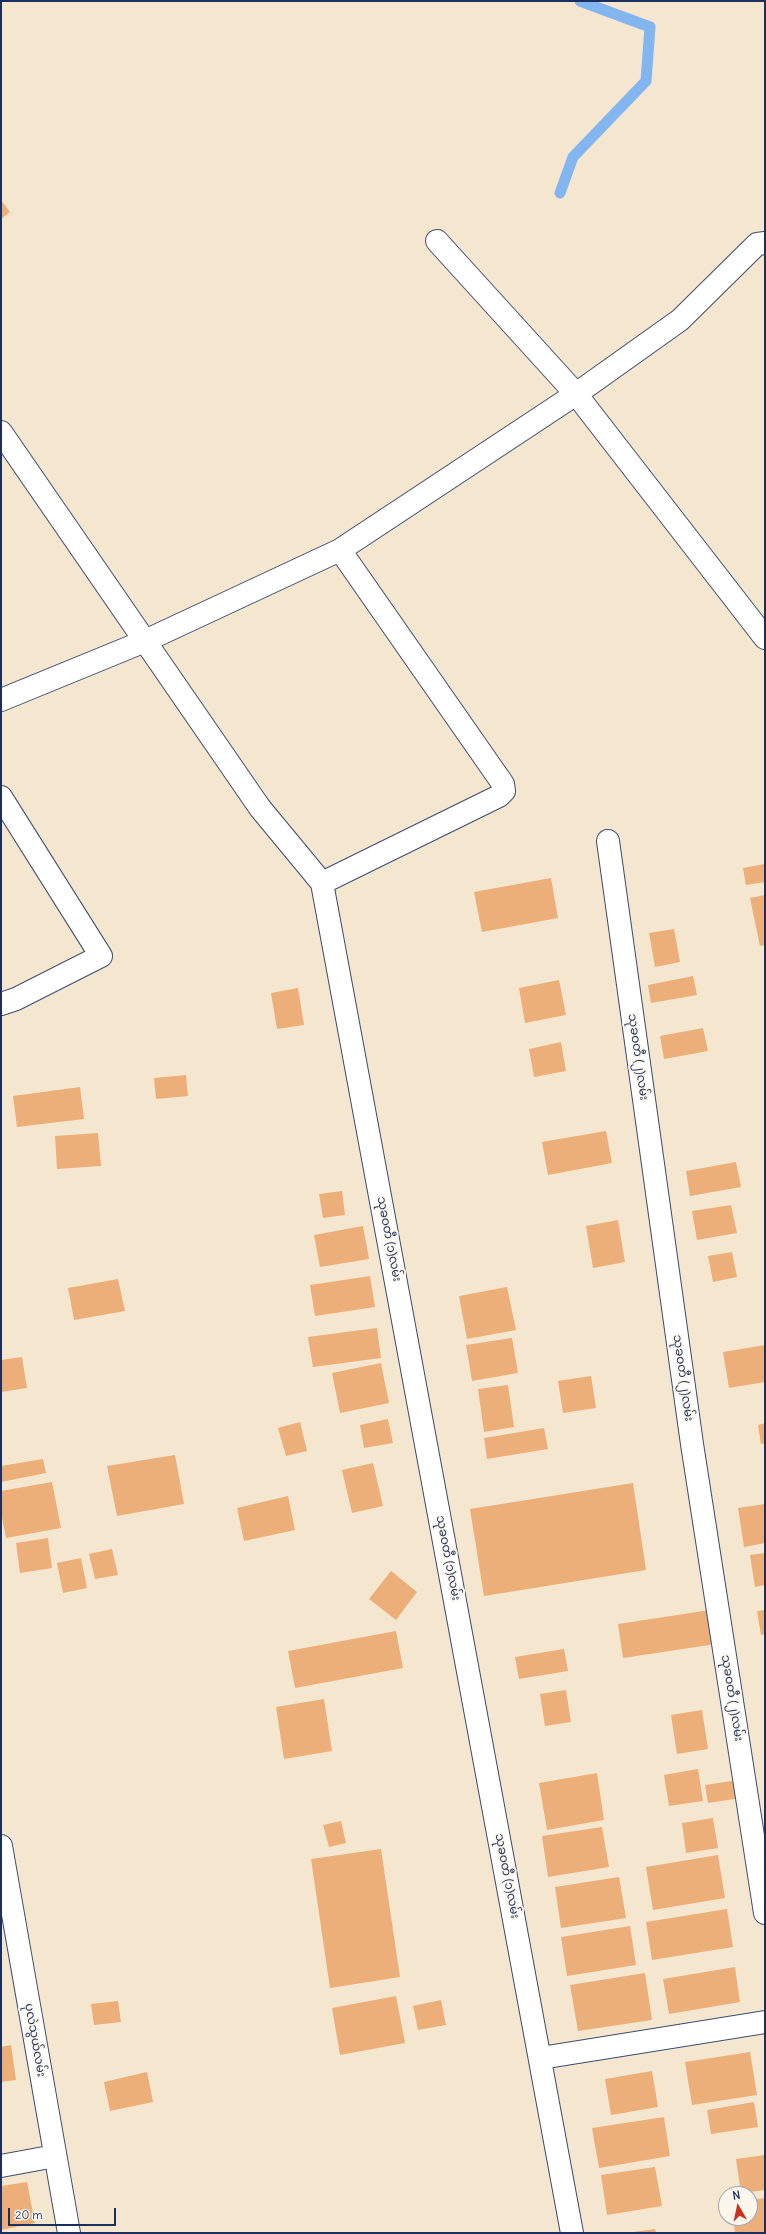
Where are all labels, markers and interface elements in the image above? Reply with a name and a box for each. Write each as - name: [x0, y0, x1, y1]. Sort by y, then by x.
- street label: သုခဝတီ (၂)လမ်း: [625, 1013, 651, 1101]
- street label: သုခဝတီ (၁)လမ်း: [374, 1195, 404, 1283]
- street label: သုခဝတီ (၂)လမ်း: [670, 1334, 696, 1422]
- street label: သုခဝတီ (၁)လမ်း: [433, 1514, 463, 1602]
- street label: သုခဝတီ (၂)လမ်း: [718, 1654, 746, 1742]
- street label: သုခဝတီ (၁)လမ်း: [492, 1832, 522, 1920]
- street label: ပုလဲသွယ်လမ်း: [21, 2002, 49, 2078]
- north arrow: [718, 2186, 758, 2226]
- text: N: [731, 2188, 741, 2203]
- scale bar: [10, 2200, 118, 2226]
- text: 20 m: [15, 2207, 43, 2222]

